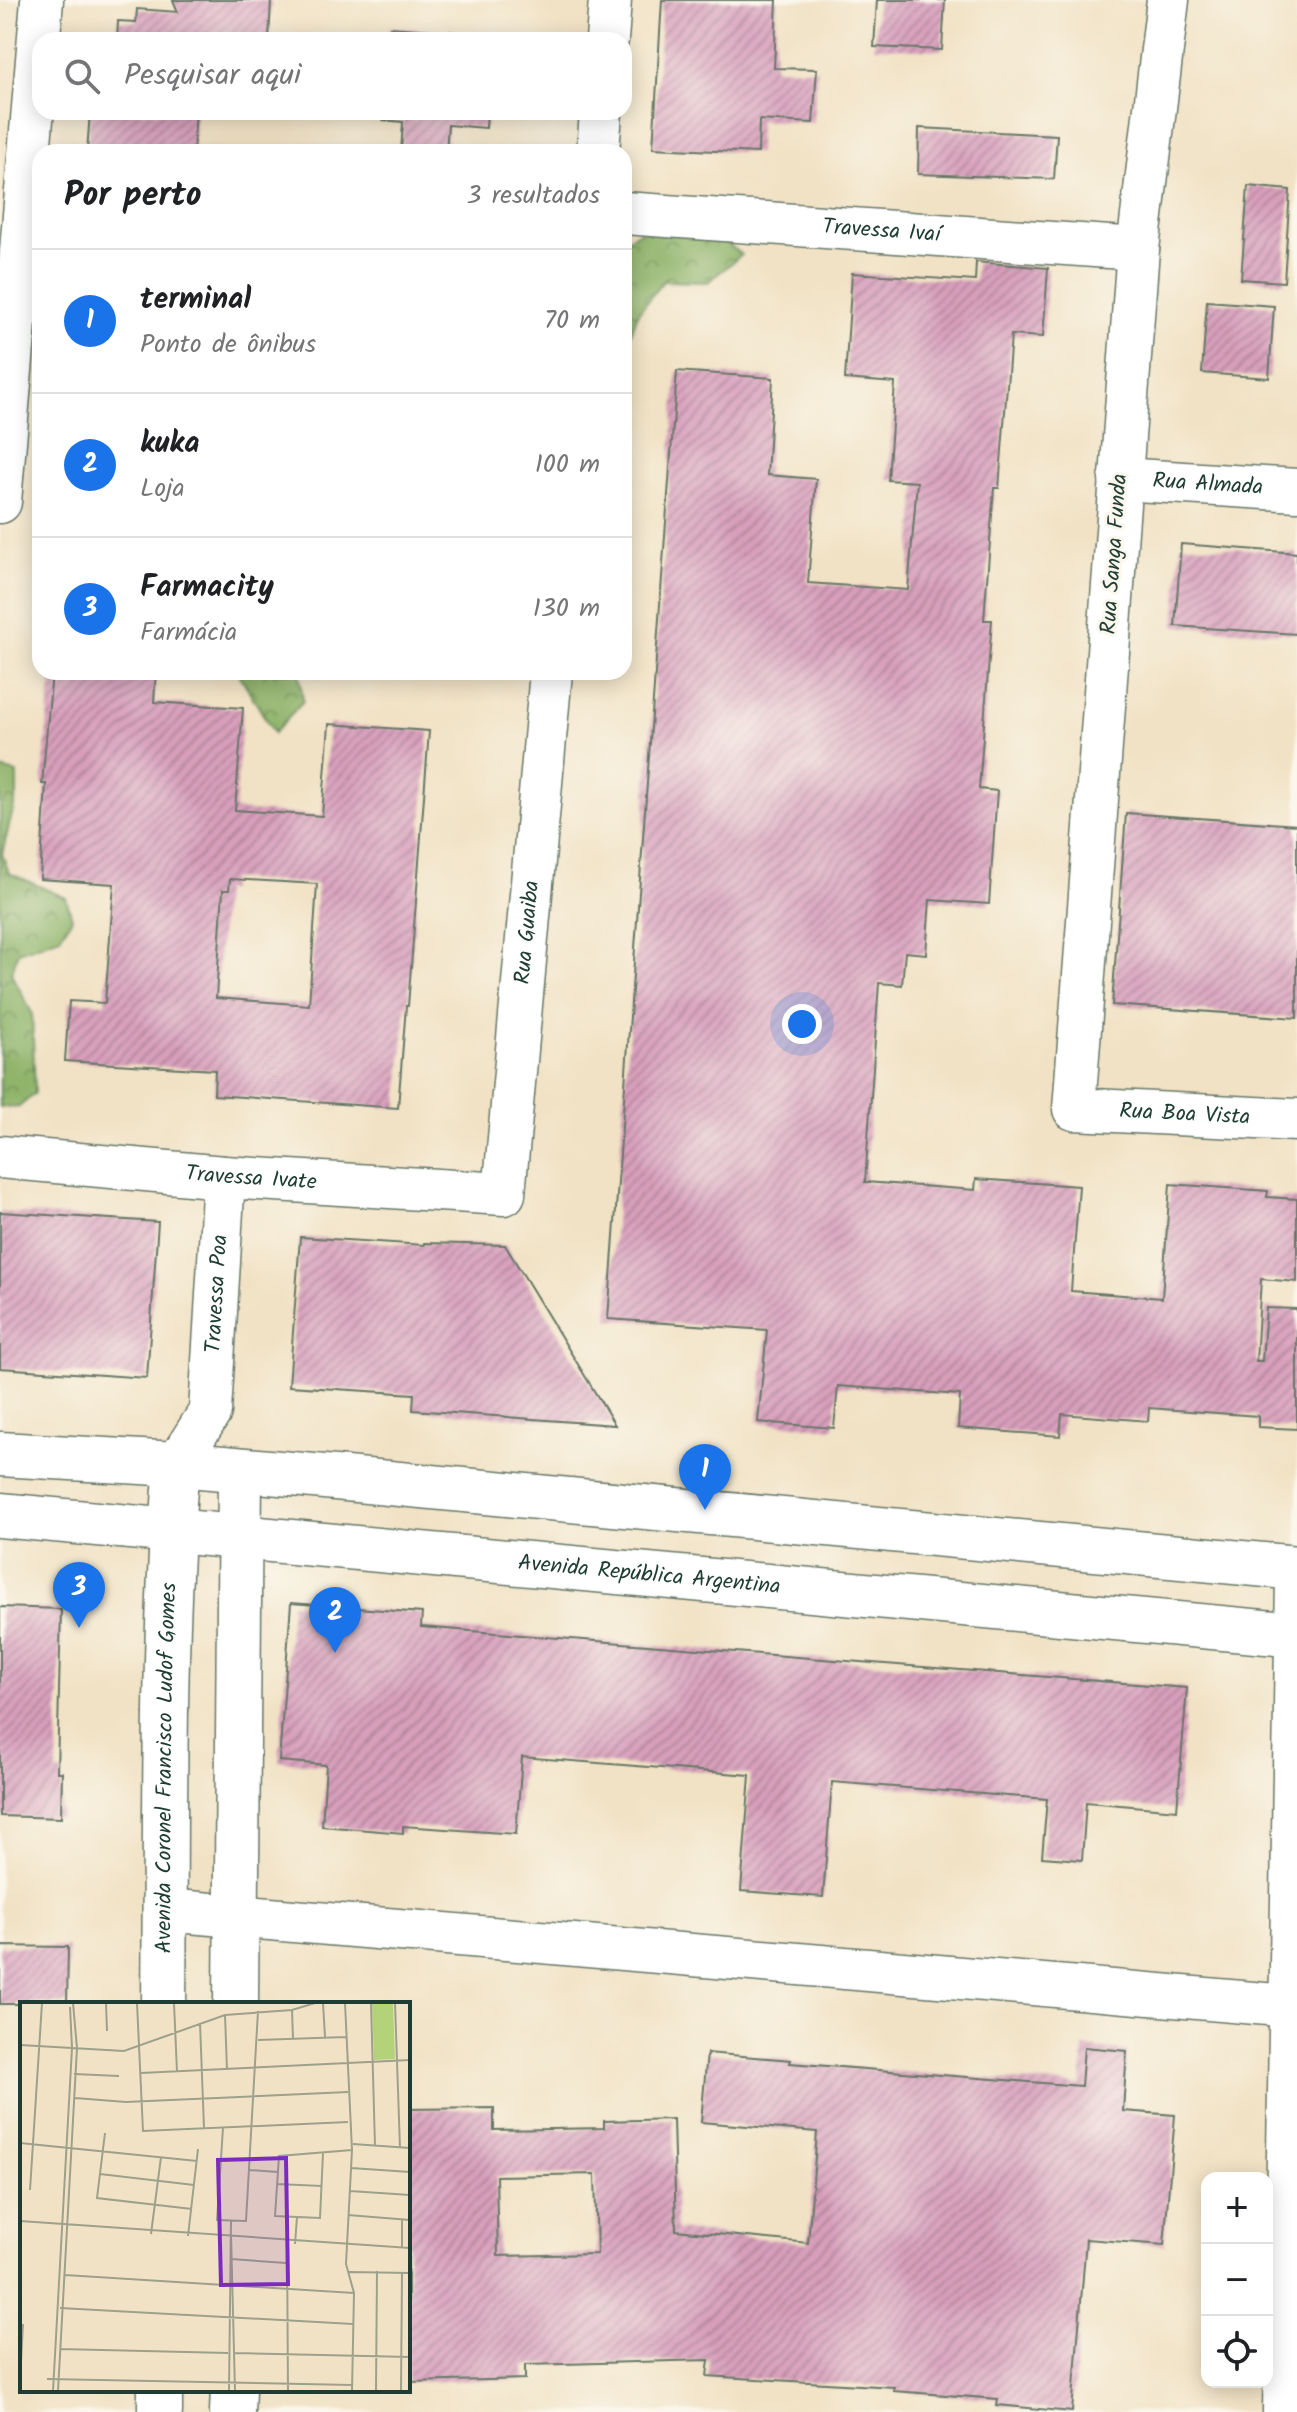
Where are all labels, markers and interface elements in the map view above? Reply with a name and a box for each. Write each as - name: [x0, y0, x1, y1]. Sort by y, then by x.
- search box: [32, 32, 632, 120]
- text: Pesquisar aqui: [124, 52, 301, 100]
- icon: search: [60, 54, 104, 98]
- text: Por perto: [64, 169, 202, 223]
- text: 3 resultados: [466, 175, 600, 217]
- street label: Travessa Ivaí: [821, 209, 945, 253]
- text: terminal: [140, 276, 251, 324]
- text: 1: [86, 300, 94, 342]
- text: 70 m: [544, 300, 600, 342]
- text: Ponto de ônibus: [140, 324, 316, 366]
- text: kuka: [140, 420, 199, 468]
- text: 2: [82, 444, 98, 486]
- text: 100 m: [535, 444, 600, 486]
- street label: Rua Almada: [1152, 464, 1264, 505]
- text: Loja: [140, 468, 185, 510]
- street label: Rua Sanga Funda: [1092, 472, 1138, 636]
- text: Farmacity: [140, 564, 274, 612]
- text: 3: [83, 588, 97, 630]
- text: 130 m: [533, 588, 600, 630]
- text: Farmácia: [140, 612, 237, 654]
- street label: Rua Guaiba: [505, 879, 550, 986]
- your location: [782, 1004, 822, 1044]
- street label: Rua Boa Vista: [1118, 1094, 1251, 1135]
- street label: Travessa Ivate: [184, 1156, 318, 1200]
- street label: Travessa Poa: [196, 1233, 238, 1354]
- pin: 1: [679, 1444, 731, 1510]
- street label: Avenida República Argentina: [517, 1546, 782, 1605]
- pin: 3: [53, 1562, 105, 1628]
- street label: Avenida Coronel Francisco Ludof Gomes: [147, 1581, 187, 1954]
- pin: 2: [309, 1587, 361, 1653]
- inset map: [20, 2002, 410, 2392]
- map controls: [1201, 2172, 1273, 2388]
- button: +: [1201, 2172, 1273, 2244]
- button: −: [1201, 2244, 1273, 2316]
- button: locate: [1201, 2316, 1273, 2388]

